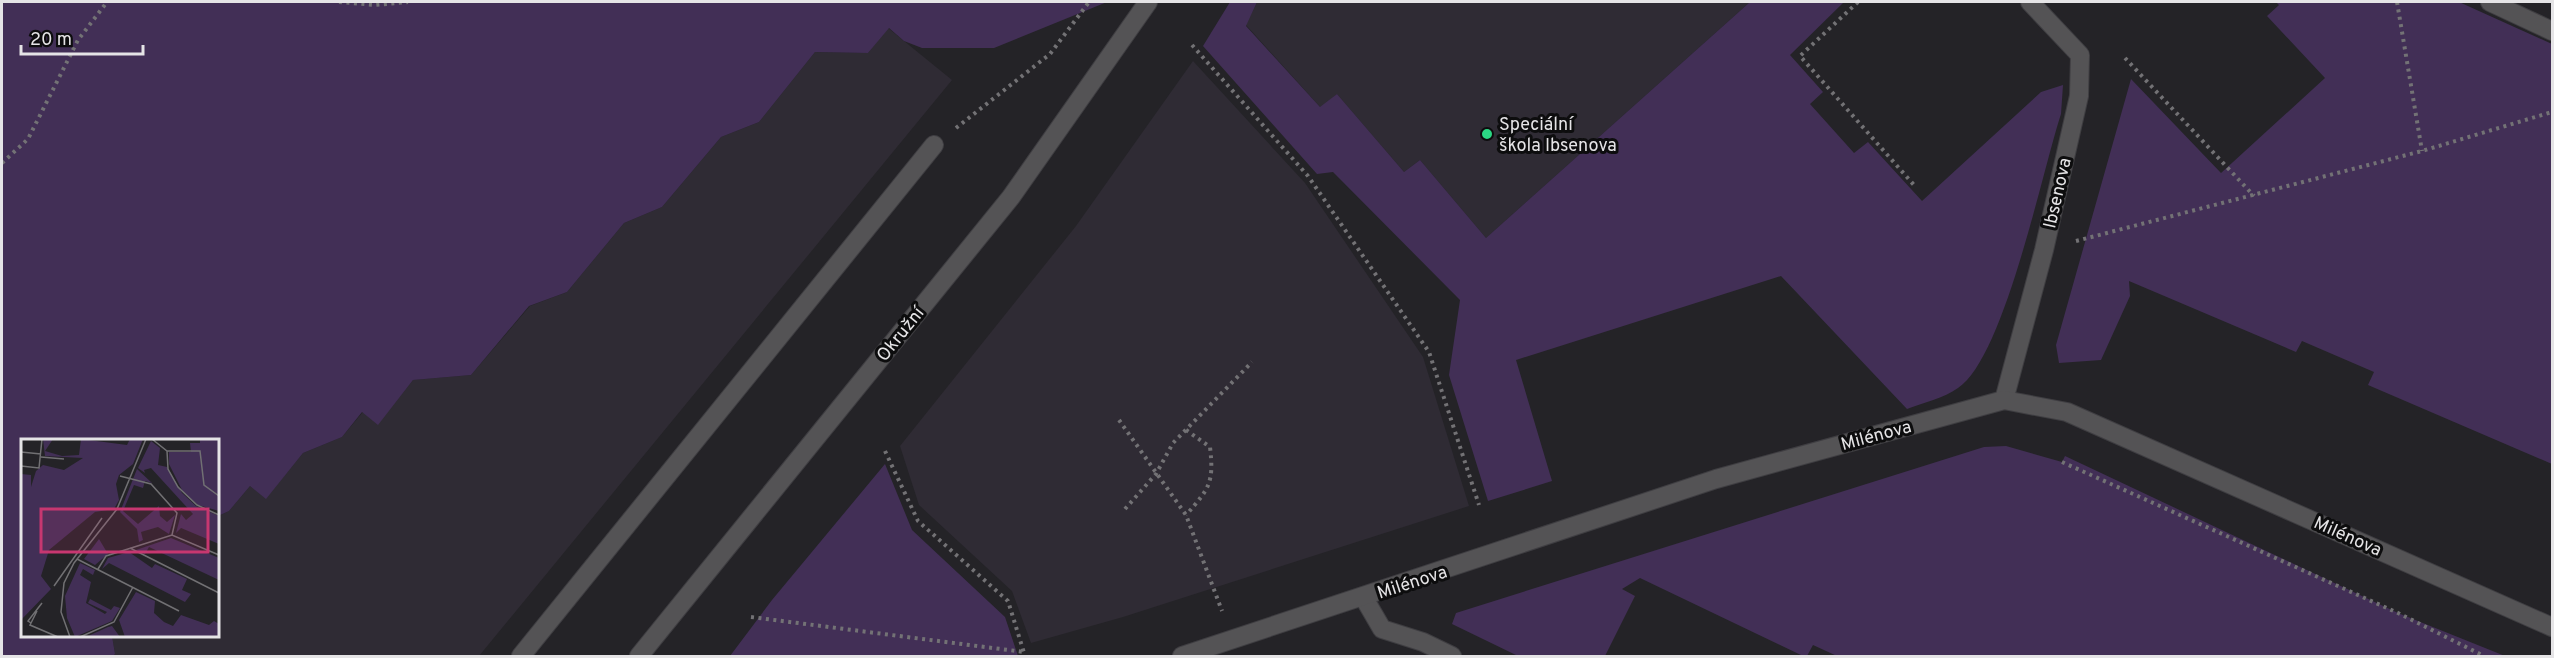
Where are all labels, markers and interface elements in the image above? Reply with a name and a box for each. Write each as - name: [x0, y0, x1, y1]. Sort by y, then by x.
- scale bar: [21, 18, 142, 56]
- text: 20 m: [30, 29, 72, 52]
- place label: Speciální škola Ibsenova: [1499, 114, 1617, 158]
- marker: Speciální škola Ibsenova: [1480, 127, 1494, 141]
- street label: Ibsenova: [2039, 156, 2078, 231]
- street label: Okružní: [872, 302, 931, 367]
- street label: Milénova: [1839, 416, 1914, 457]
- inset map: [21, 439, 219, 637]
- street label: Milénova: [2310, 512, 2385, 563]
- street label: Milénova: [1375, 561, 1450, 606]

